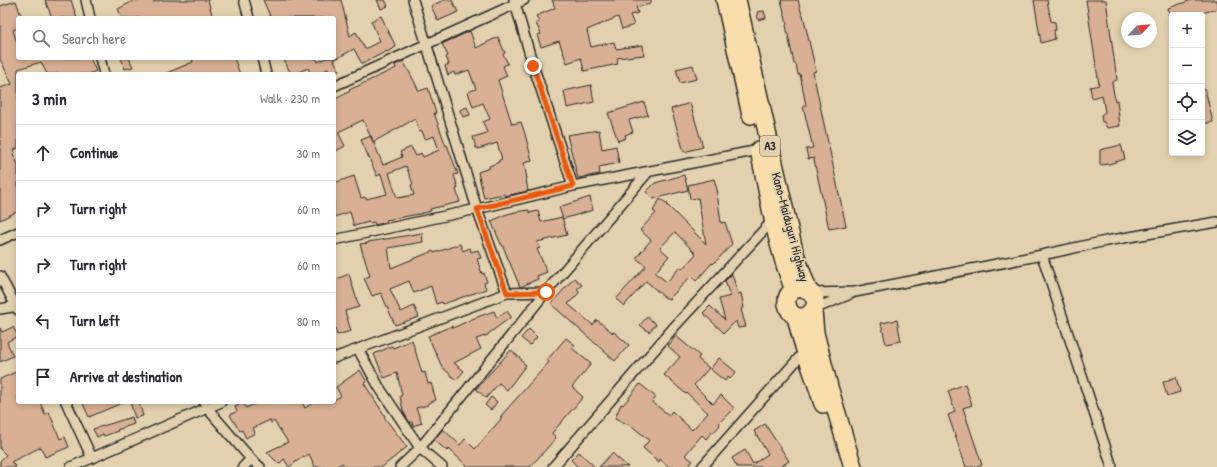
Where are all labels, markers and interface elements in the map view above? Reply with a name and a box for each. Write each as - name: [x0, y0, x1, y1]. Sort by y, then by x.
- north arrow: [1121, 12, 1157, 48]
- map controls: [1169, 12, 1205, 156]
- button: +: [1169, 12, 1205, 48]
- search box: [16, 16, 336, 60]
- icon: search: [30, 27, 52, 49]
- text: Search here: [62, 28, 126, 49]
- button: −: [1169, 48, 1205, 84]
- route end: [524, 57, 542, 75]
- button: locate: [1169, 84, 1205, 120]
- text: 3 min: [32, 87, 67, 110]
- text: Walk · 230 m: [260, 89, 320, 107]
- button: layers: [1169, 120, 1205, 156]
- road number: A3: [760, 136, 780, 156]
- icon: ahead: [32, 142, 54, 164]
- text: Continue: [70, 142, 118, 163]
- text: 30 m: [297, 144, 320, 162]
- street label: Kano-Maiduguri Highway: [768, 170, 814, 284]
- icon: right: [32, 198, 54, 220]
- text: Turn right: [70, 198, 126, 219]
- text: 60 m: [297, 200, 320, 218]
- icon: right: [32, 254, 54, 276]
- text: Turn right: [70, 254, 126, 275]
- text: 60 m: [297, 256, 320, 274]
- route start: [537, 283, 555, 301]
- icon: left: [32, 310, 54, 332]
- text: Turn left: [70, 310, 120, 331]
- text: 80 m: [297, 312, 320, 330]
- icon: arrive: [32, 366, 54, 388]
- text: Arrive at destination: [70, 366, 182, 387]

